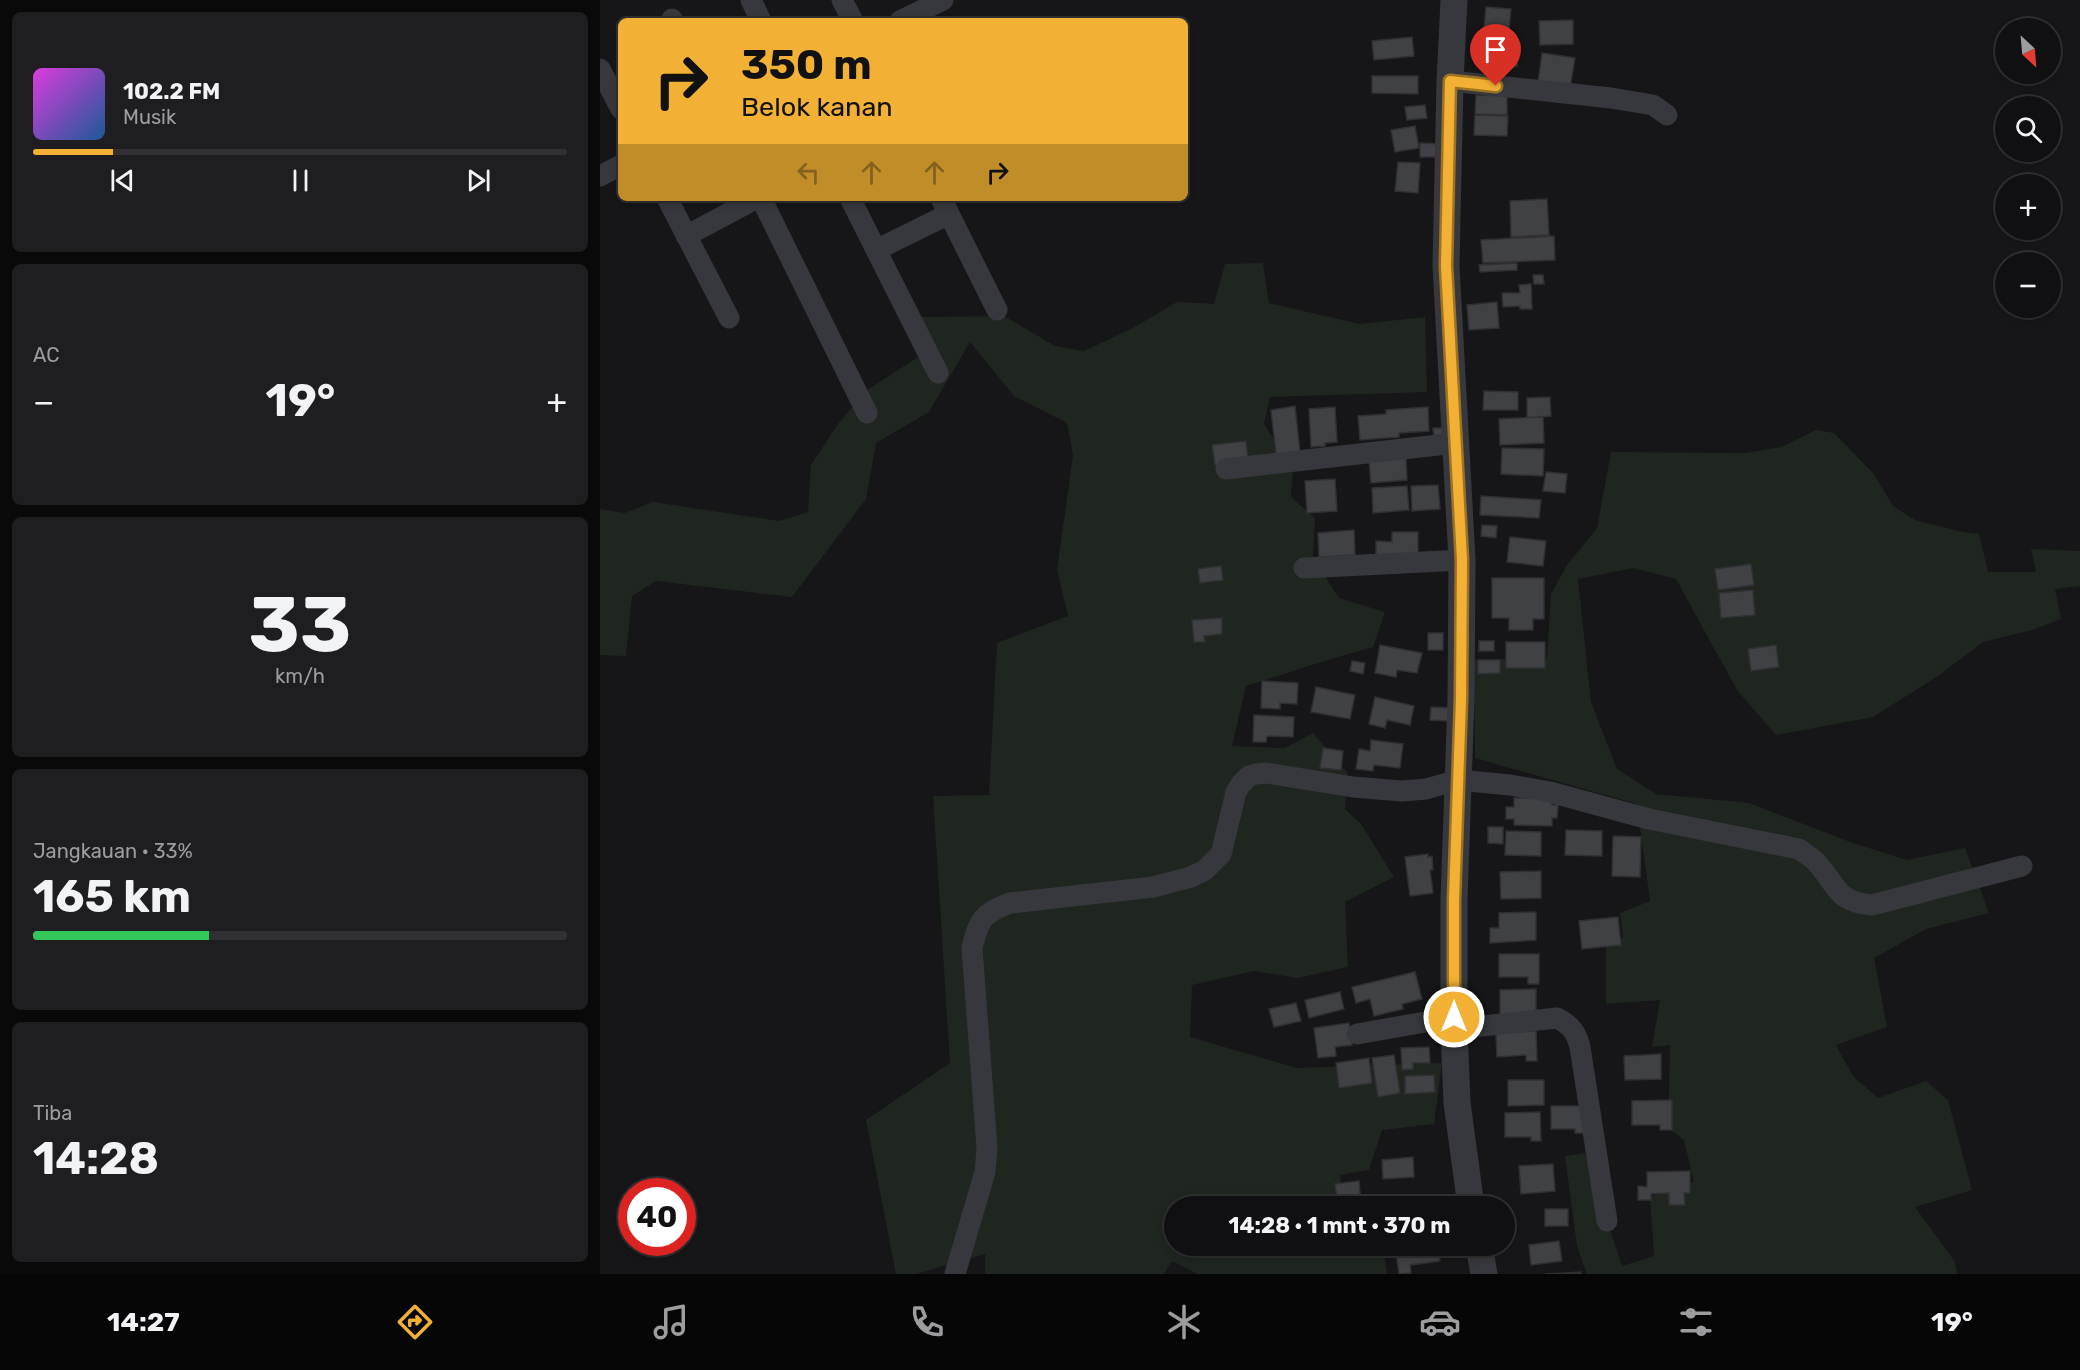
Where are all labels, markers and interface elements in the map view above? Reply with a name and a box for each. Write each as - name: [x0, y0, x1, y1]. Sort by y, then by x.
- north arrow: [1995, 18, 2061, 84]
- map controls: [1995, 18, 2061, 318]
- pin: [1470, 24, 1521, 86]
- icon: arrive: [1479, 33, 1512, 66]
- text: 350 m: [741, 40, 872, 90]
- icon: right: [642, 42, 720, 120]
- text: 102.2 FM: [123, 78, 220, 105]
- text: Belok kanan: [741, 91, 893, 123]
- button: search: [1995, 96, 2061, 162]
- text: Musik: [123, 105, 176, 129]
- icon: left: [792, 156, 825, 189]
- icon: ahead: [855, 156, 888, 189]
- icon: ahead: [918, 156, 951, 189]
- icon: right: [981, 156, 1014, 189]
- icon: previous: [106, 164, 139, 197]
- icon: pause: [284, 164, 317, 197]
- icon: next: [462, 164, 495, 197]
- button: +: [1995, 174, 2061, 240]
- button: −: [1995, 252, 2061, 318]
- text: AC: [33, 343, 59, 367]
- text: 19°: [266, 374, 335, 427]
- text: −: [33, 382, 54, 421]
- text: +: [546, 382, 567, 421]
- text: 33: [249, 578, 351, 671]
- text: km/h: [275, 664, 325, 688]
- text: Jangkauan · 33%: [33, 839, 193, 863]
- text: 165 km: [33, 870, 191, 923]
- position arrow: [1422, 985, 1486, 1049]
- text: Tiba: [33, 1101, 72, 1125]
- text: 14:28: [33, 1132, 159, 1185]
- speed limit sign: 40: [618, 1178, 696, 1256]
- text: 14:28 · 1 mnt · 370 m: [1229, 1212, 1450, 1239]
- icon: directions: [394, 1301, 436, 1343]
- icon: music: [650, 1301, 692, 1343]
- icon: phone: [906, 1301, 948, 1343]
- icon: climate: [1163, 1301, 1205, 1343]
- icon: car: [1419, 1301, 1461, 1343]
- icon: filters: [1675, 1301, 1717, 1343]
- text: 14:27: [107, 1306, 180, 1338]
- text: 19°: [1931, 1306, 1973, 1338]

